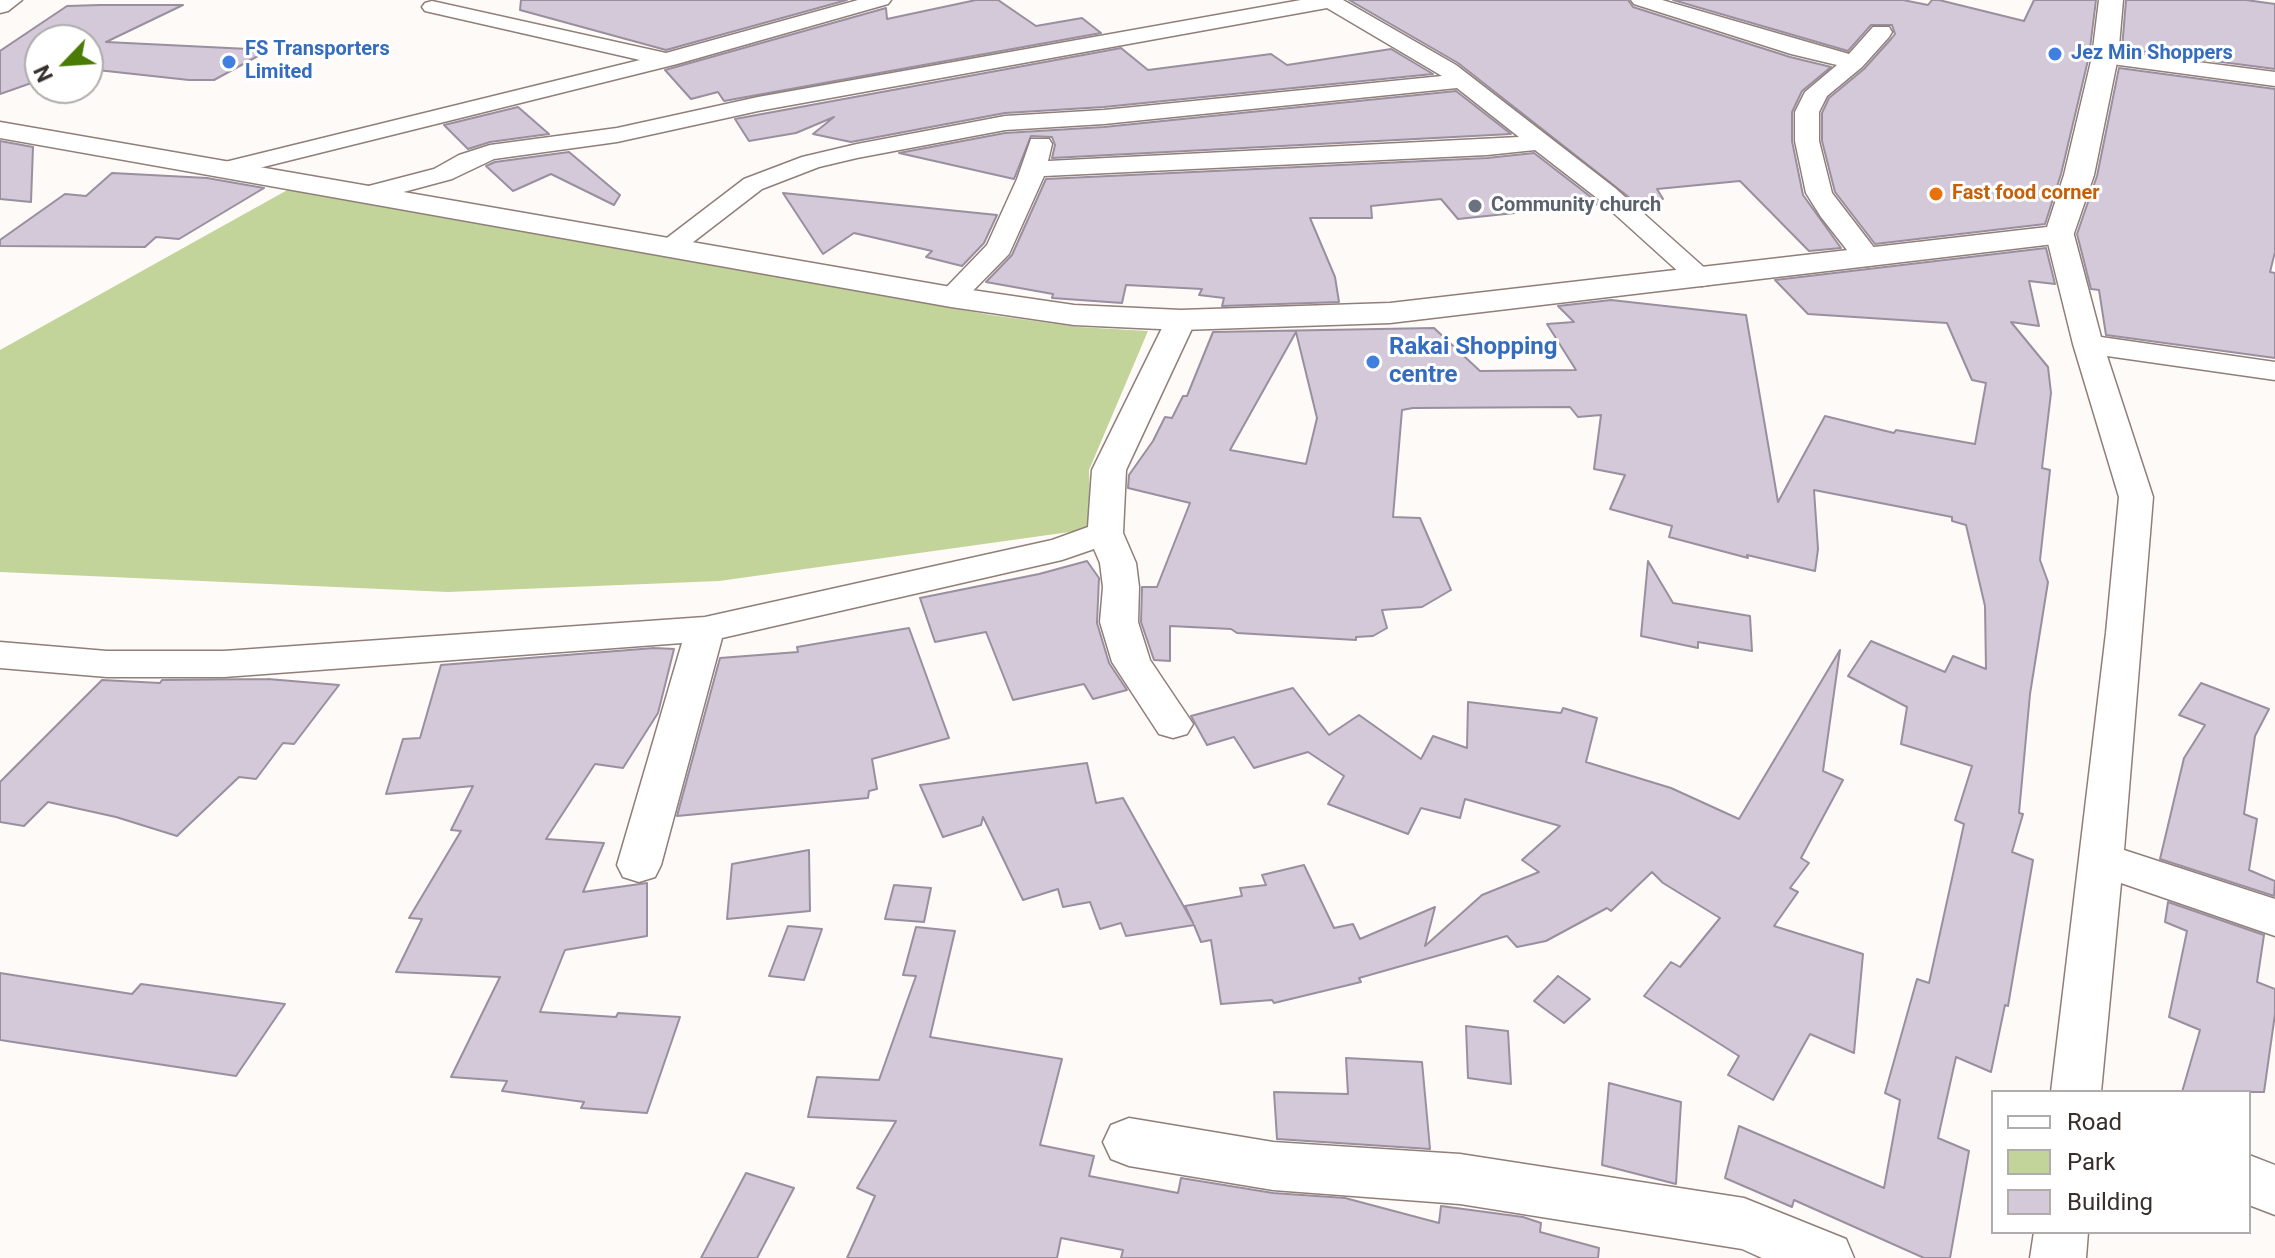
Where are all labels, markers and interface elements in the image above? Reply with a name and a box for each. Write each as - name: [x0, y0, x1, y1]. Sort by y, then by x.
- north arrow: [24, 24, 104, 104]
- place label: FS Transporters Limited: [245, 38, 390, 85]
- place label: Jez Min Shoppers: [2071, 42, 2233, 66]
- marker: Jez Min Shoppers: [2046, 45, 2064, 63]
- marker: FS Transporters Limited: [220, 53, 238, 71]
- text: N: [29, 61, 58, 86]
- place label: Fast food corner: [1952, 182, 2100, 206]
- marker: Fast food corner: [1927, 185, 1945, 203]
- place label: Community church: [1491, 194, 1661, 218]
- marker: Community church: [1466, 197, 1484, 215]
- place label: Rakai Shopping centre: [1389, 334, 1557, 390]
- marker: Rakai Shopping centre: [1364, 353, 1382, 371]
- legend: [1991, 1090, 2251, 1234]
- text: Road: [2067, 1108, 2122, 1136]
- text: Park: [2067, 1148, 2115, 1176]
- text: Building: [2067, 1188, 2153, 1216]

